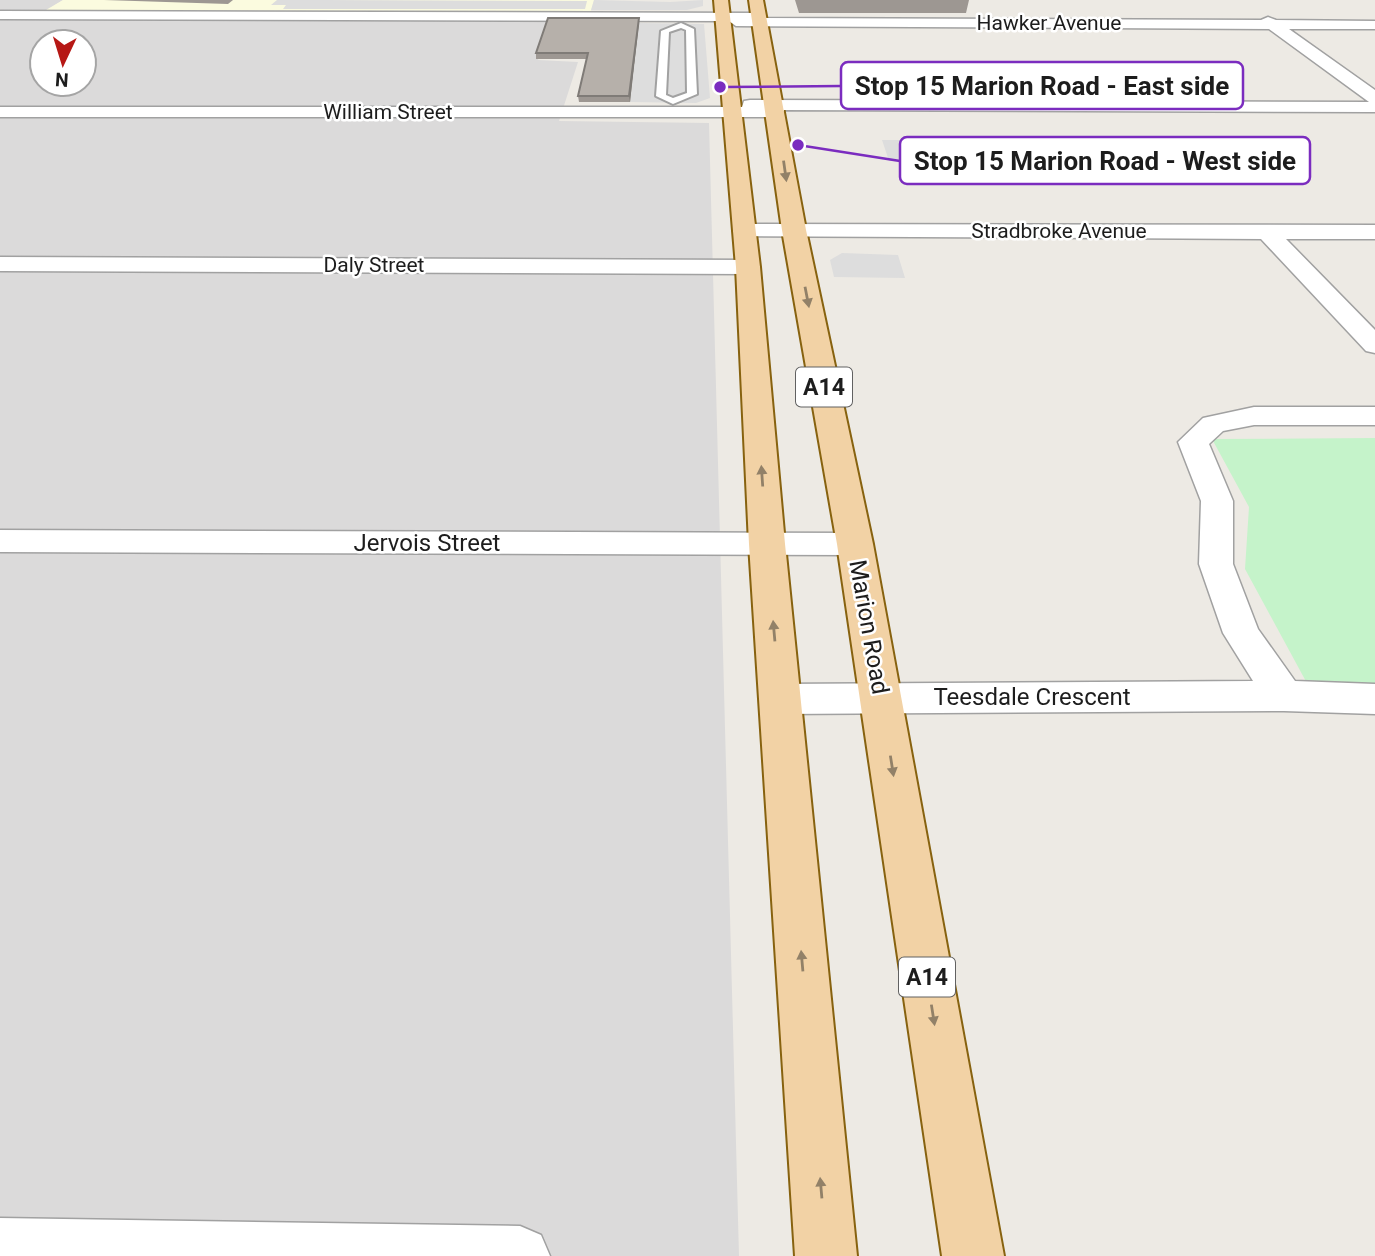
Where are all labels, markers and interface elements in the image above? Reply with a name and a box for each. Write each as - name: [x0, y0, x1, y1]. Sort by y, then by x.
- street label: Hawker Avenue: [977, 11, 1121, 35]
- north arrow: [28, 28, 98, 98]
- callout: Stop 15 Marion Road - East side: [841, 62, 1243, 109]
- text: N: [54, 68, 69, 91]
- text: Stop 15 Marion Road - East side: [855, 71, 1229, 101]
- street label: William Street: [323, 100, 453, 124]
- callout: Stop 15 Marion Road - West side: [900, 137, 1310, 184]
- text: Stop 15 Marion Road - West side: [914, 146, 1296, 176]
- one-way arrow: [780, 160, 791, 182]
- street label: Stradbroke Avenue: [971, 219, 1147, 243]
- street label: Daly Street: [324, 253, 425, 277]
- one-way arrow: [802, 286, 813, 308]
- road number: A14: [796, 368, 852, 406]
- one-way arrow: [756, 464, 767, 486]
- street label: Jervois Street: [354, 529, 501, 557]
- street label: Marion Road: [843, 558, 895, 696]
- one-way arrow: [768, 620, 779, 642]
- street label: Teesdale Crescent: [933, 683, 1131, 711]
- one-way arrow: [887, 755, 898, 777]
- one-way arrow: [796, 950, 807, 972]
- road number: A14: [899, 958, 955, 996]
- one-way arrow: [928, 1004, 939, 1026]
- one-way arrow: [815, 1177, 826, 1199]

